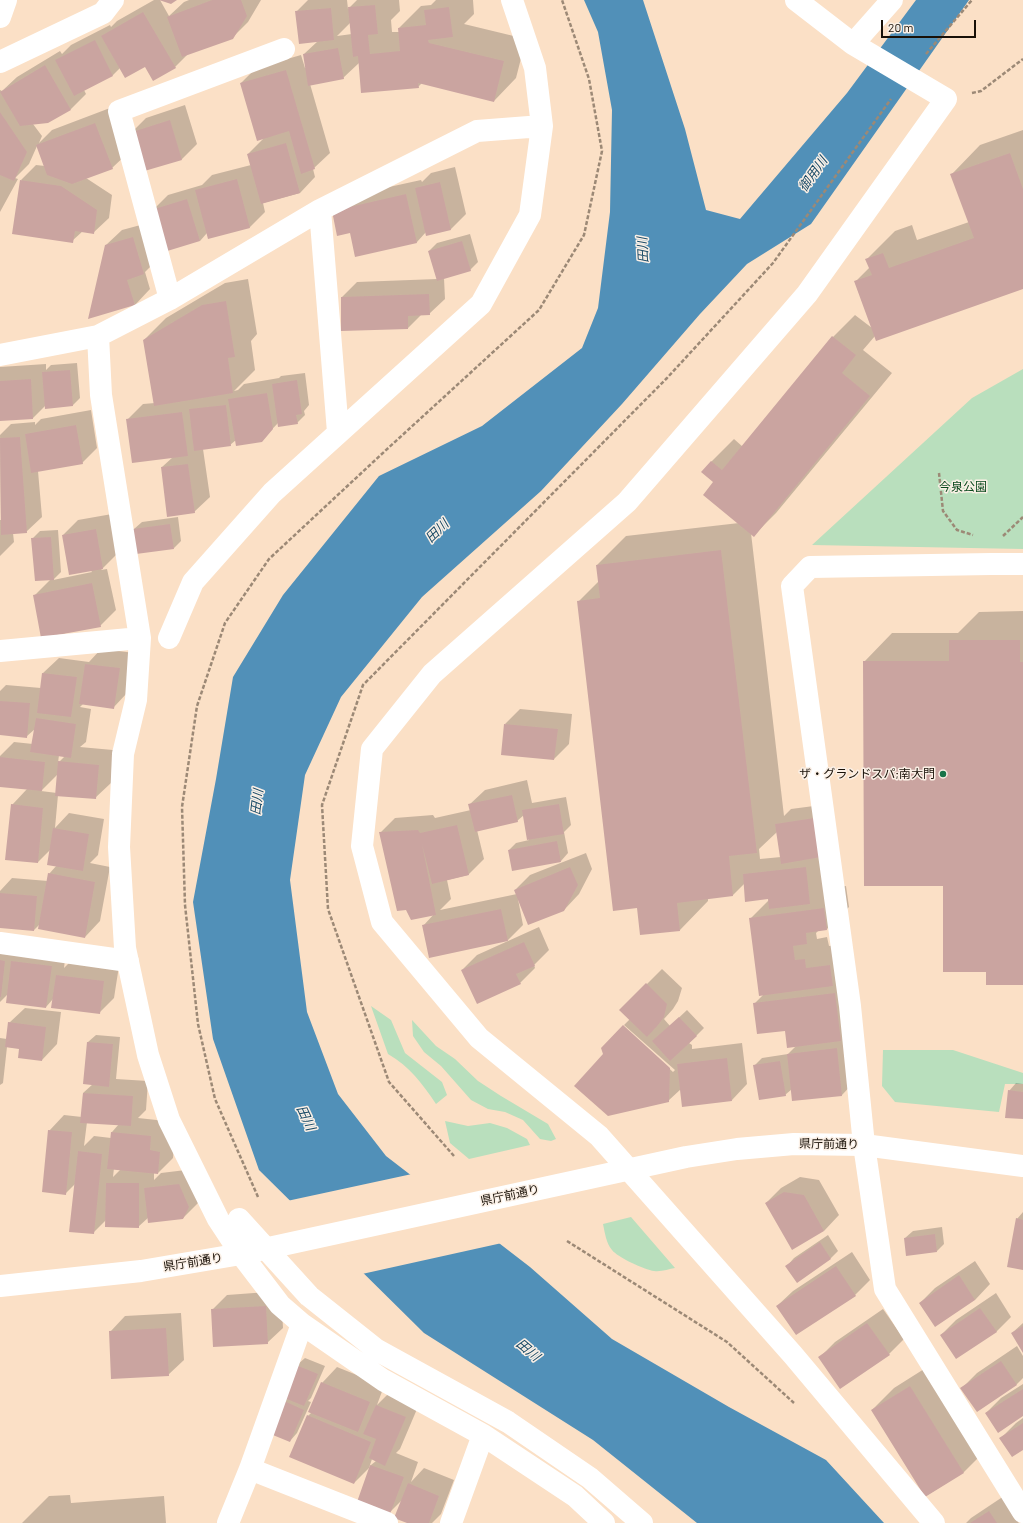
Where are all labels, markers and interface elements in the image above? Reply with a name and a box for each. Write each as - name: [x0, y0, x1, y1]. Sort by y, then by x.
- scale bar: [883, 12, 978, 38]
- text: 20 m: [888, 20, 914, 34]
- water label: 御用川: [795, 154, 831, 194]
- water label: 田川: [635, 237, 651, 263]
- park label: 今泉公園: [939, 480, 987, 494]
- water label: 田川: [422, 516, 452, 546]
- place label: ザ・グランドスパ;南大門: [799, 767, 935, 781]
- marker: ザ・グランドスパ;南大門: [938, 769, 948, 779]
- water label: 田川: [248, 788, 266, 816]
- water label: 田川: [293, 1103, 319, 1133]
- street label: 県庁前通り: [799, 1136, 859, 1152]
- street label: 県庁前通り: [479, 1182, 541, 1208]
- street label: 県庁前通り: [162, 1250, 224, 1274]
- water label: 田川: [513, 1336, 543, 1364]

